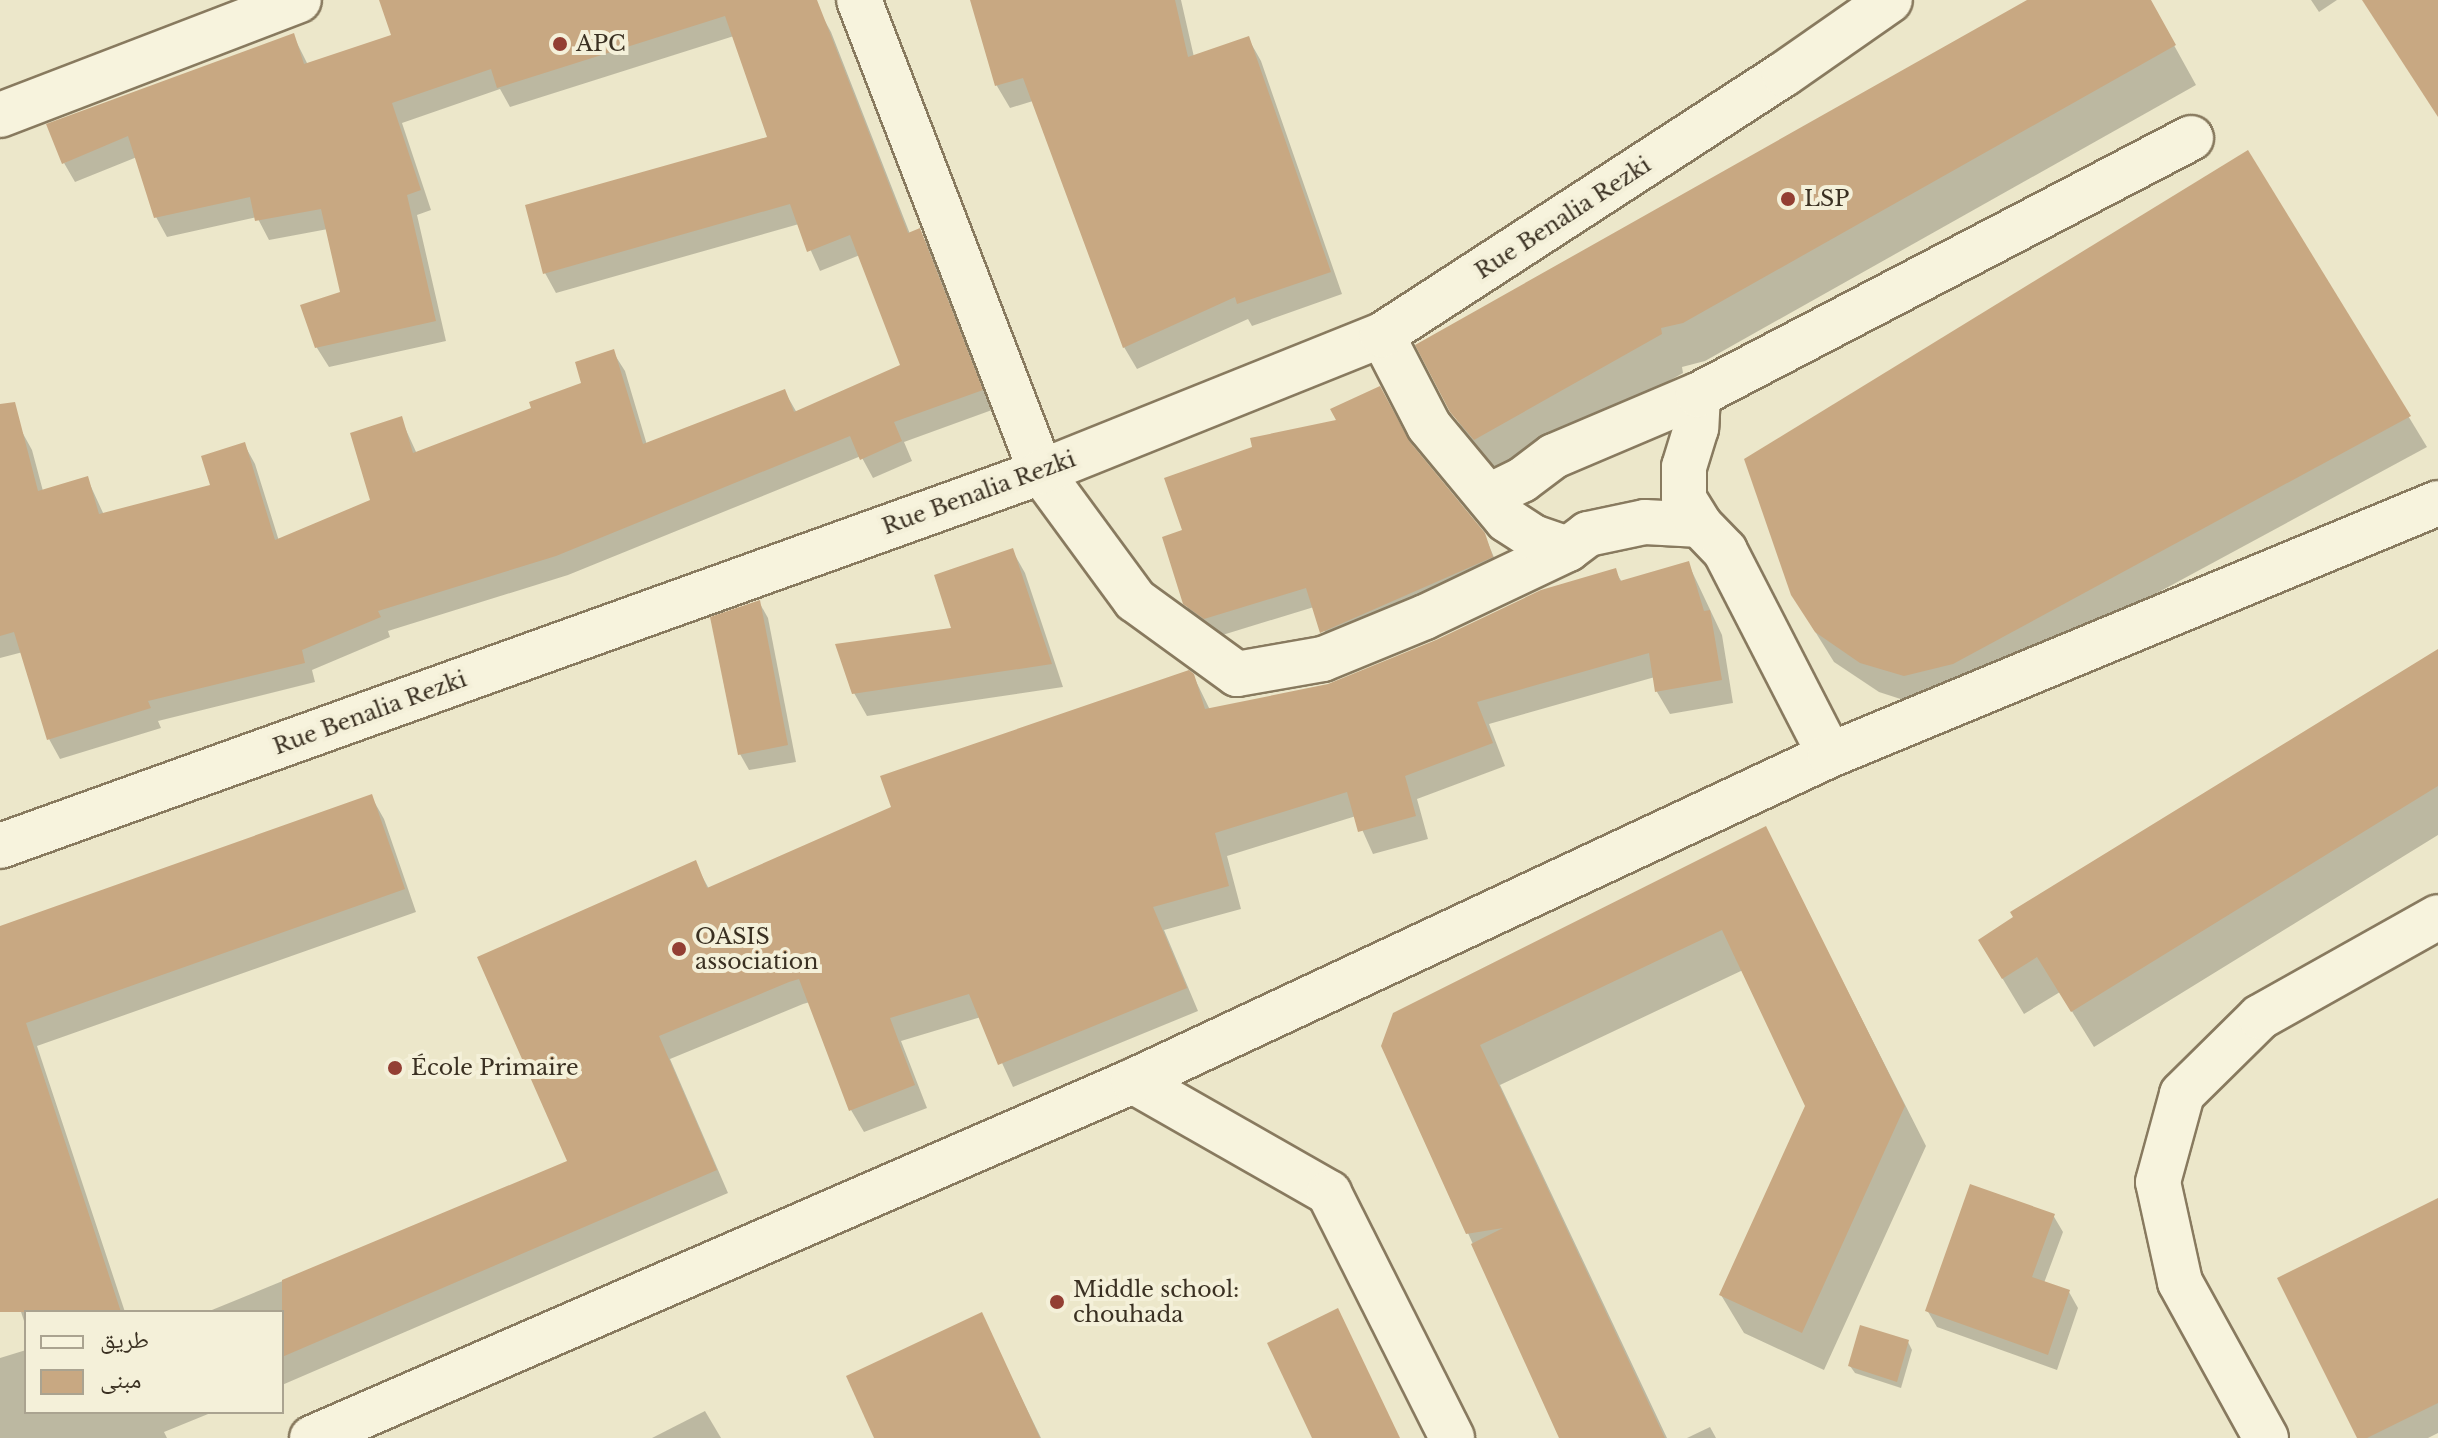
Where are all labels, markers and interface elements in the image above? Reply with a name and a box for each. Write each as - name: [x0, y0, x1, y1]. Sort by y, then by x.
- place label: APC: [576, 31, 626, 57]
- marker: APC: [551, 35, 569, 53]
- street label: Rue Benalia Rezki: [1470, 151, 1656, 285]
- place label: LSP: [1804, 186, 1849, 212]
- marker: LSP: [1779, 190, 1797, 208]
- street label: Rue Benalia Rezki: [879, 446, 1079, 540]
- street label: Rue Benalia Rezki: [270, 666, 470, 760]
- place label: OASIS association: [695, 923, 818, 974]
- marker: OASIS association: [670, 940, 688, 958]
- place label: École Primaire: [411, 1055, 578, 1081]
- marker: École Primaire: [386, 1059, 404, 1077]
- place label: Middle school: chouhada: [1073, 1276, 1239, 1328]
- marker: Middle school: chouhada: [1048, 1293, 1066, 1311]
- legend: [24, 1310, 284, 1414]
- text: طريق: [100, 1325, 149, 1354]
- text: مبنى: [100, 1365, 141, 1394]

